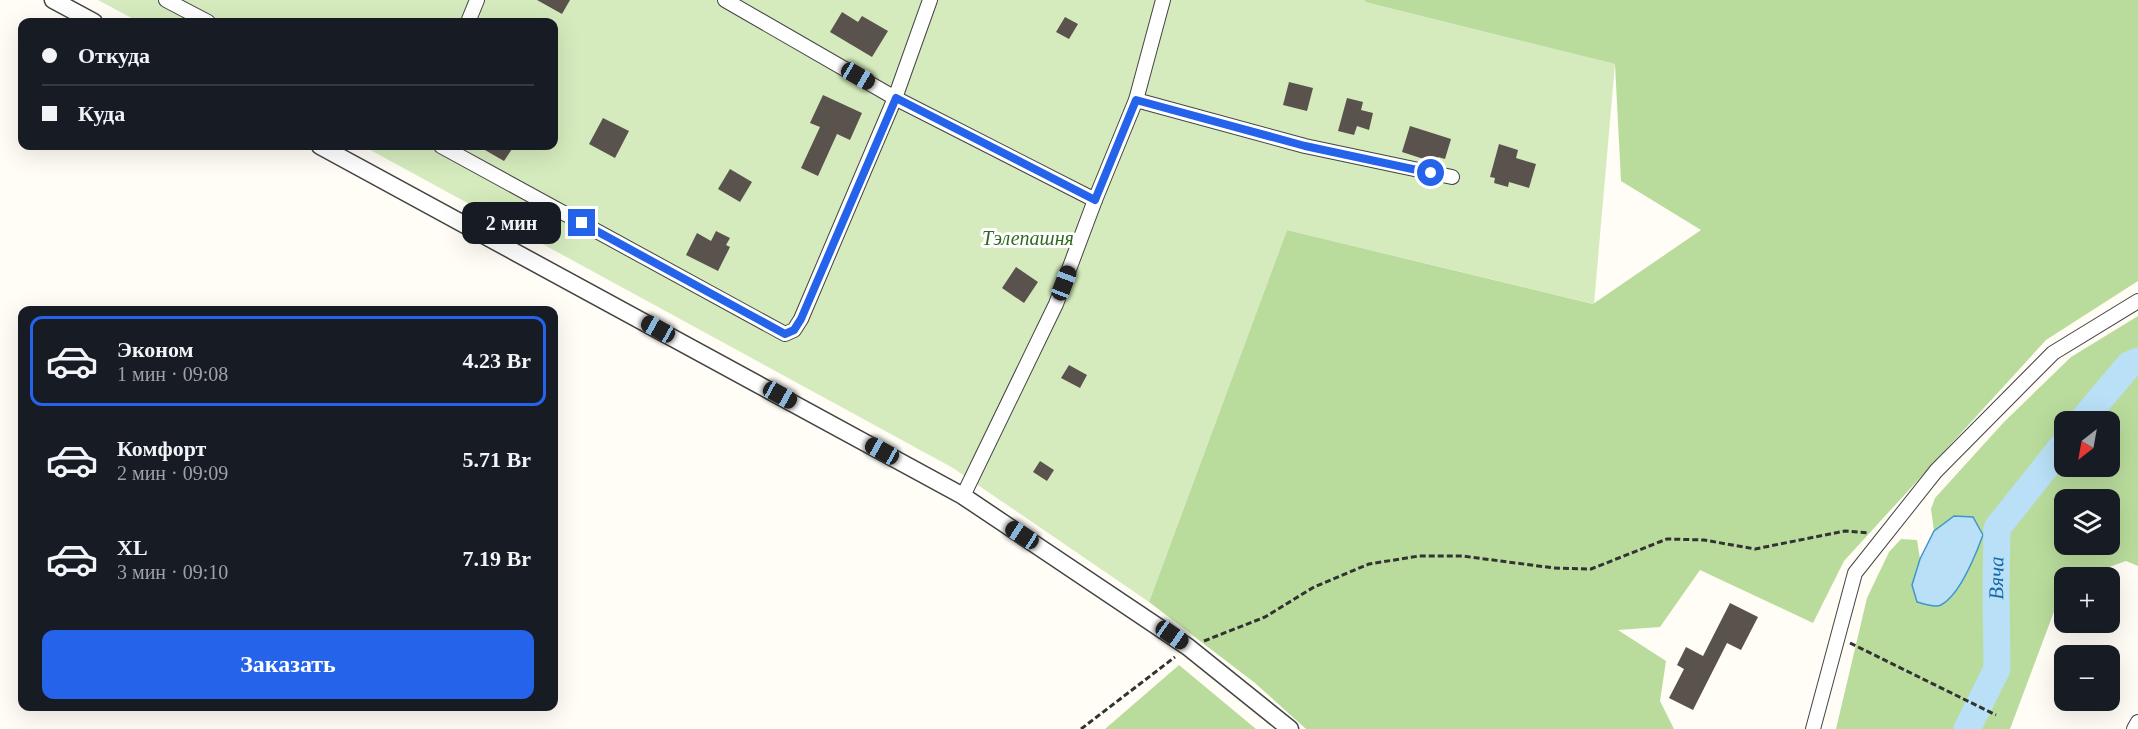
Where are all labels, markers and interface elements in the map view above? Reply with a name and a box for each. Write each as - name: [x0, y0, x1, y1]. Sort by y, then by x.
- text: Откуда: [78, 43, 150, 68]
- car: [838, 59, 878, 93]
- text: Куда: [78, 101, 125, 126]
- route start: [1417, 159, 1444, 186]
- callout: 2 мин: [462, 202, 561, 244]
- route end: [568, 209, 595, 236]
- text: 2 мин: [486, 212, 537, 234]
- park label: Тэлепашня: [982, 227, 1074, 249]
- car: [1049, 263, 1079, 303]
- car: [638, 312, 678, 346]
- icon: car: [45, 334, 99, 388]
- text: Эконом: [117, 337, 194, 362]
- text: 4.23 Br: [463, 348, 531, 373]
- text: 1 мин · 09:08: [117, 363, 228, 385]
- car: [760, 378, 800, 412]
- north arrow: [2054, 411, 2120, 477]
- map controls: [2054, 411, 2120, 711]
- icon: car: [45, 433, 99, 487]
- car: [862, 434, 902, 468]
- text: Комфорт: [117, 436, 206, 461]
- text: 5.71 Br: [463, 447, 531, 472]
- text: 2 мин · 09:09: [117, 462, 228, 484]
- button: layers: [2054, 489, 2120, 555]
- car: [1002, 518, 1042, 552]
- icon: car: [45, 532, 99, 586]
- text: XL: [117, 535, 148, 560]
- text: 7.19 Br: [463, 546, 531, 571]
- water label: Вяча: [1984, 556, 2009, 600]
- text: 3 мин · 09:10: [117, 561, 228, 583]
- button: +: [2054, 567, 2120, 633]
- car: [1152, 617, 1192, 653]
- button: Заказать: [42, 630, 534, 699]
- button: −: [2054, 645, 2120, 711]

